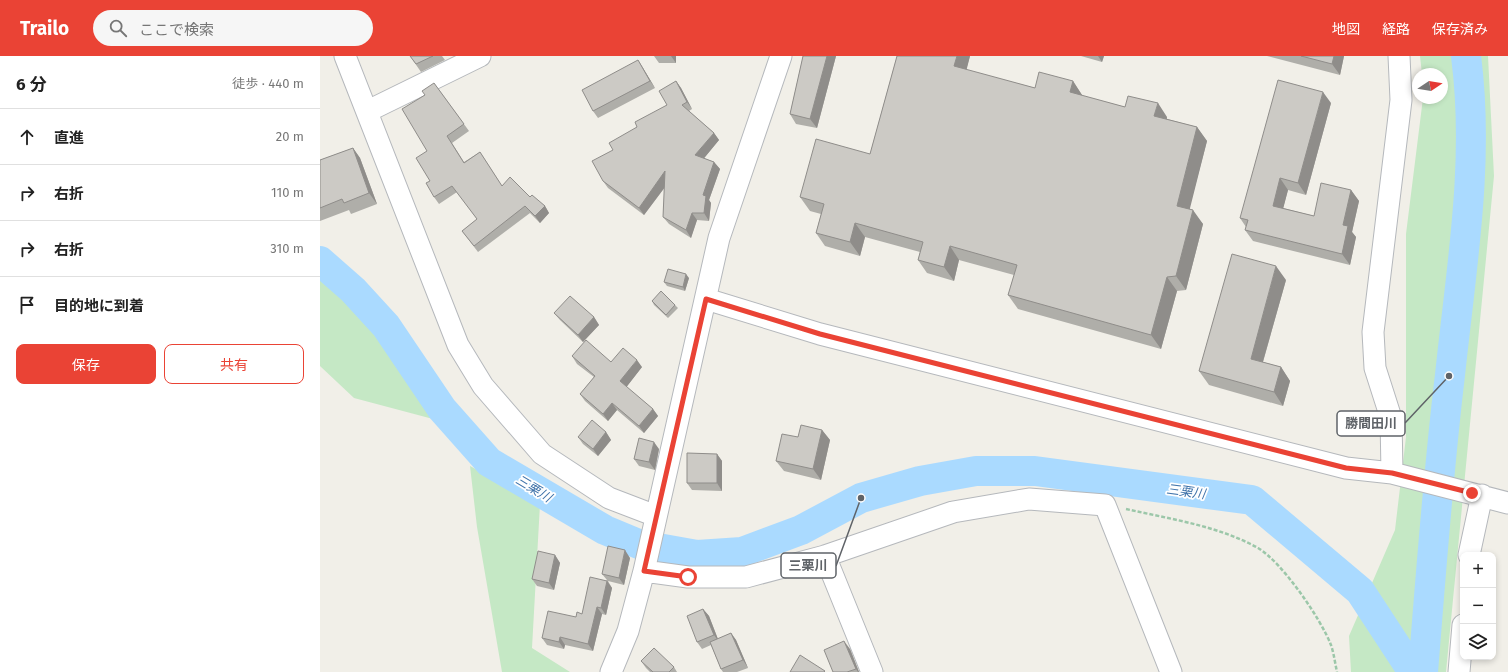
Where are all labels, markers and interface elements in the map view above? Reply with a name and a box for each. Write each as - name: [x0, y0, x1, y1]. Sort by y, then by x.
- search box: [93, 10, 373, 46]
- text: Trailo: [20, 17, 69, 40]
- icon: search: [107, 17, 129, 39]
- text: ここで検索: [139, 21, 214, 39]
- text: 地図: [1332, 21, 1360, 38]
- text: 経路: [1382, 21, 1410, 38]
- text: 保存済み: [1432, 21, 1488, 38]
- north arrow: [1412, 68, 1448, 104]
- text: 6 分: [16, 74, 47, 95]
- text: 徒歩 · 440 m: [232, 76, 304, 91]
- icon: ahead: [16, 126, 38, 148]
- text: 直進: [54, 129, 84, 147]
- text: 20 m: [276, 129, 304, 144]
- icon: right: [16, 182, 38, 204]
- text: 右折: [54, 185, 84, 203]
- text: 110 m: [271, 185, 304, 200]
- icon: right: [16, 238, 38, 260]
- text: 右折: [54, 241, 84, 259]
- text: 310 m: [270, 241, 304, 256]
- icon: arrive: [16, 294, 38, 316]
- text: 目的地に到着: [54, 297, 144, 315]
- button: 保存: [16, 344, 156, 384]
- button: 共有: [164, 344, 304, 384]
- callout: 勝間田川: [1337, 411, 1405, 436]
- text: 勝間田川: [1345, 416, 1397, 431]
- water label: 三栗川: [513, 472, 556, 506]
- water label: 三栗川: [1166, 481, 1208, 502]
- route end: [1463, 484, 1481, 502]
- map controls: [1460, 552, 1496, 660]
- button: +: [1460, 552, 1496, 588]
- callout: 三栗川: [781, 553, 836, 578]
- text: 三栗川: [788, 558, 828, 573]
- route start: [679, 568, 697, 586]
- button: −: [1460, 588, 1496, 624]
- button: layers: [1460, 624, 1496, 660]

